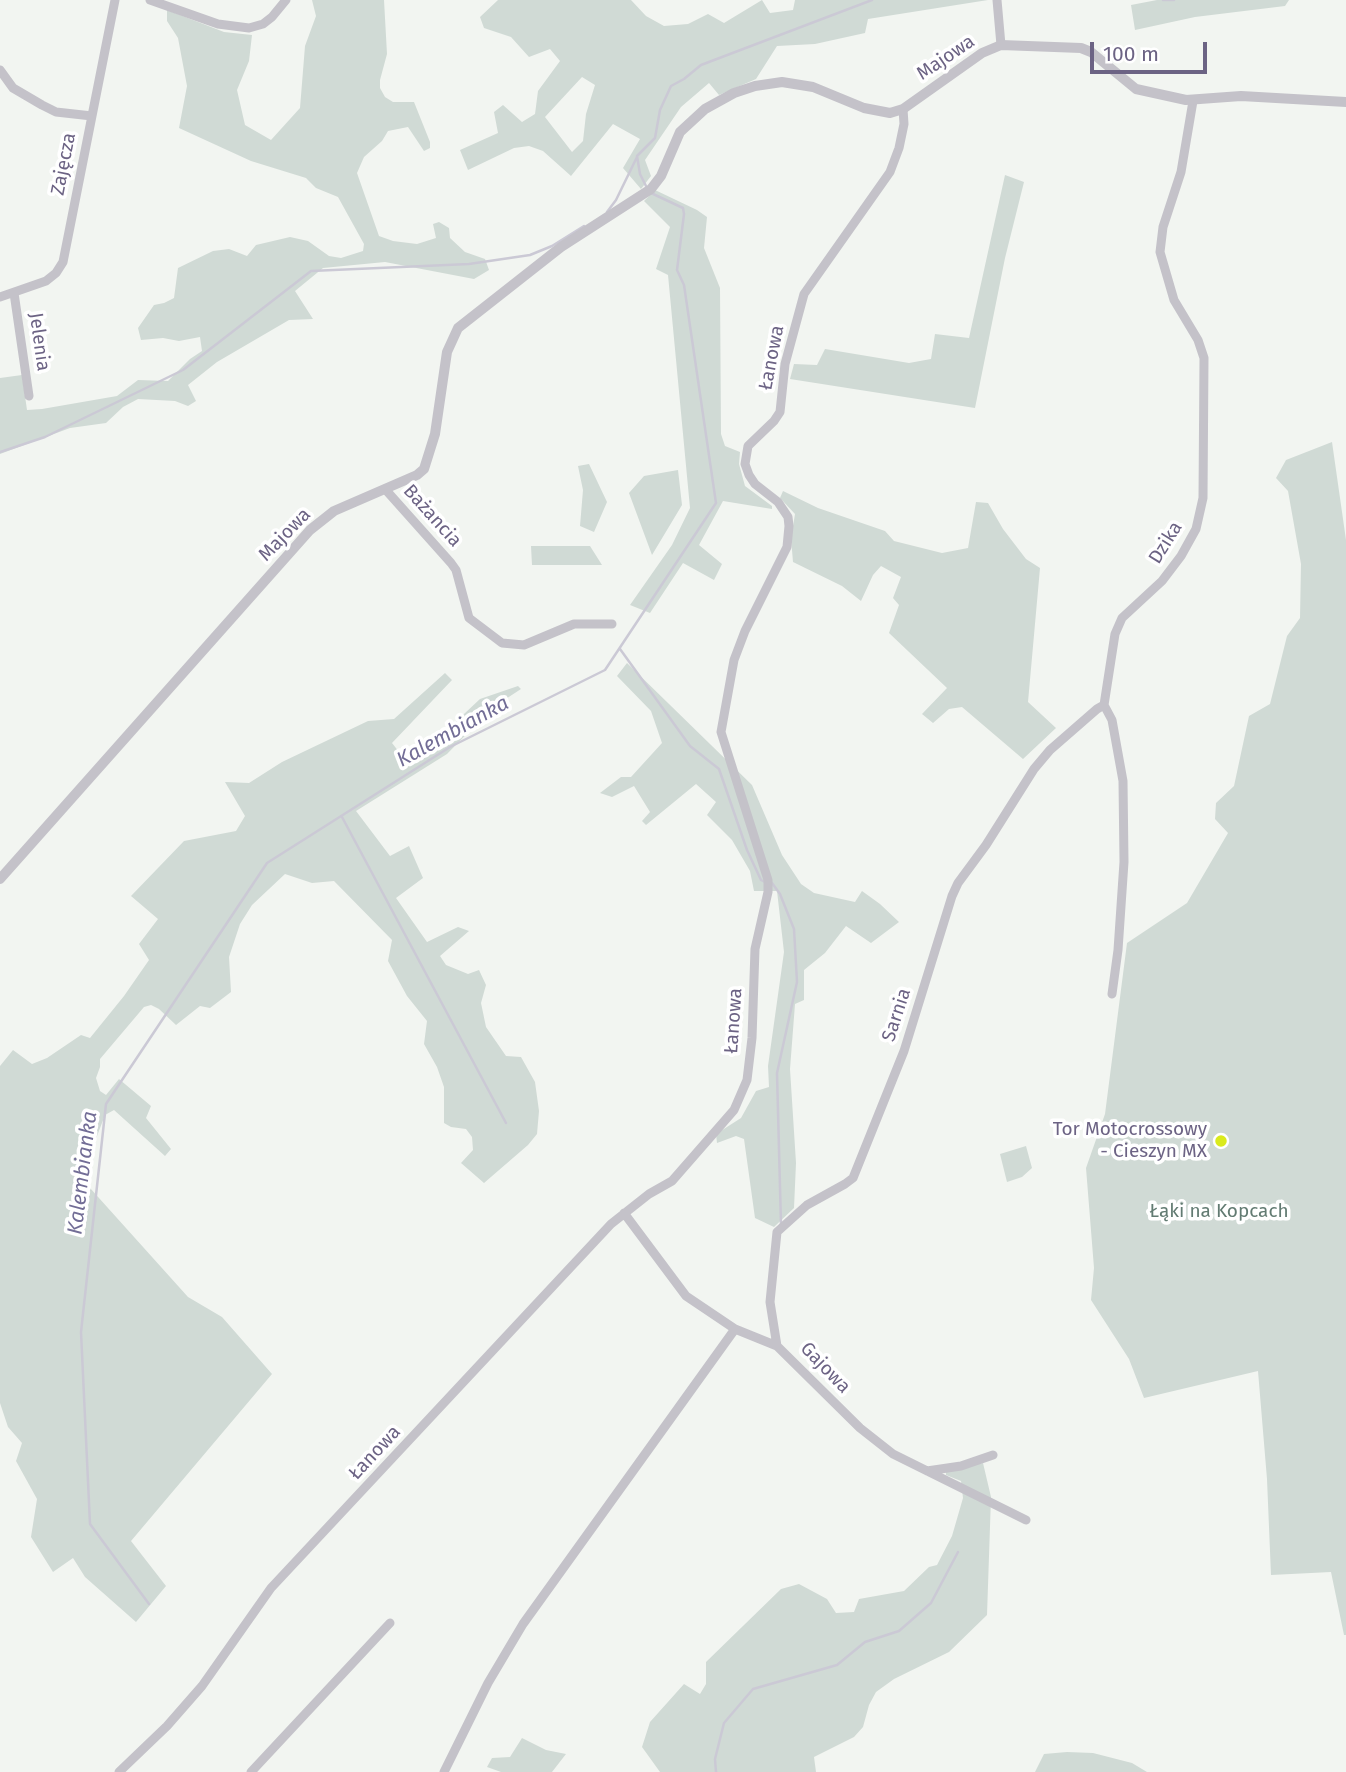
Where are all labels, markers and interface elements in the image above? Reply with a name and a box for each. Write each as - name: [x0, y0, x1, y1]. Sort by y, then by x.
- scale bar: [1094, 28, 1211, 72]
- street label: Majowa: [913, 30, 979, 86]
- text: 100 m: [1103, 41, 1159, 67]
- street label: Zajęcza: [47, 131, 81, 197]
- street label: Jelenia: [24, 311, 54, 373]
- street label: Łanowa: [755, 323, 789, 393]
- street label: Bażancia: [398, 480, 466, 552]
- street label: Majowa: [254, 504, 316, 566]
- street label: Dzika: [1144, 518, 1188, 568]
- water label: Kalembianka: [393, 691, 513, 773]
- street label: Sarnia: [878, 985, 916, 1045]
- street label: Łanowa: [720, 987, 748, 1055]
- water label: Kalembianka: [63, 1110, 103, 1236]
- place label: Tor Motocrossowy - Cieszyn MX: [1053, 1119, 1207, 1163]
- marker: Tor Motocrossowy - Cieszyn MX: [1213, 1133, 1229, 1149]
- park label: Łąki na Kopcach: [1149, 1201, 1289, 1223]
- street label: Gajowa: [795, 1338, 855, 1398]
- street label: Łanowa: [344, 1421, 406, 1485]

